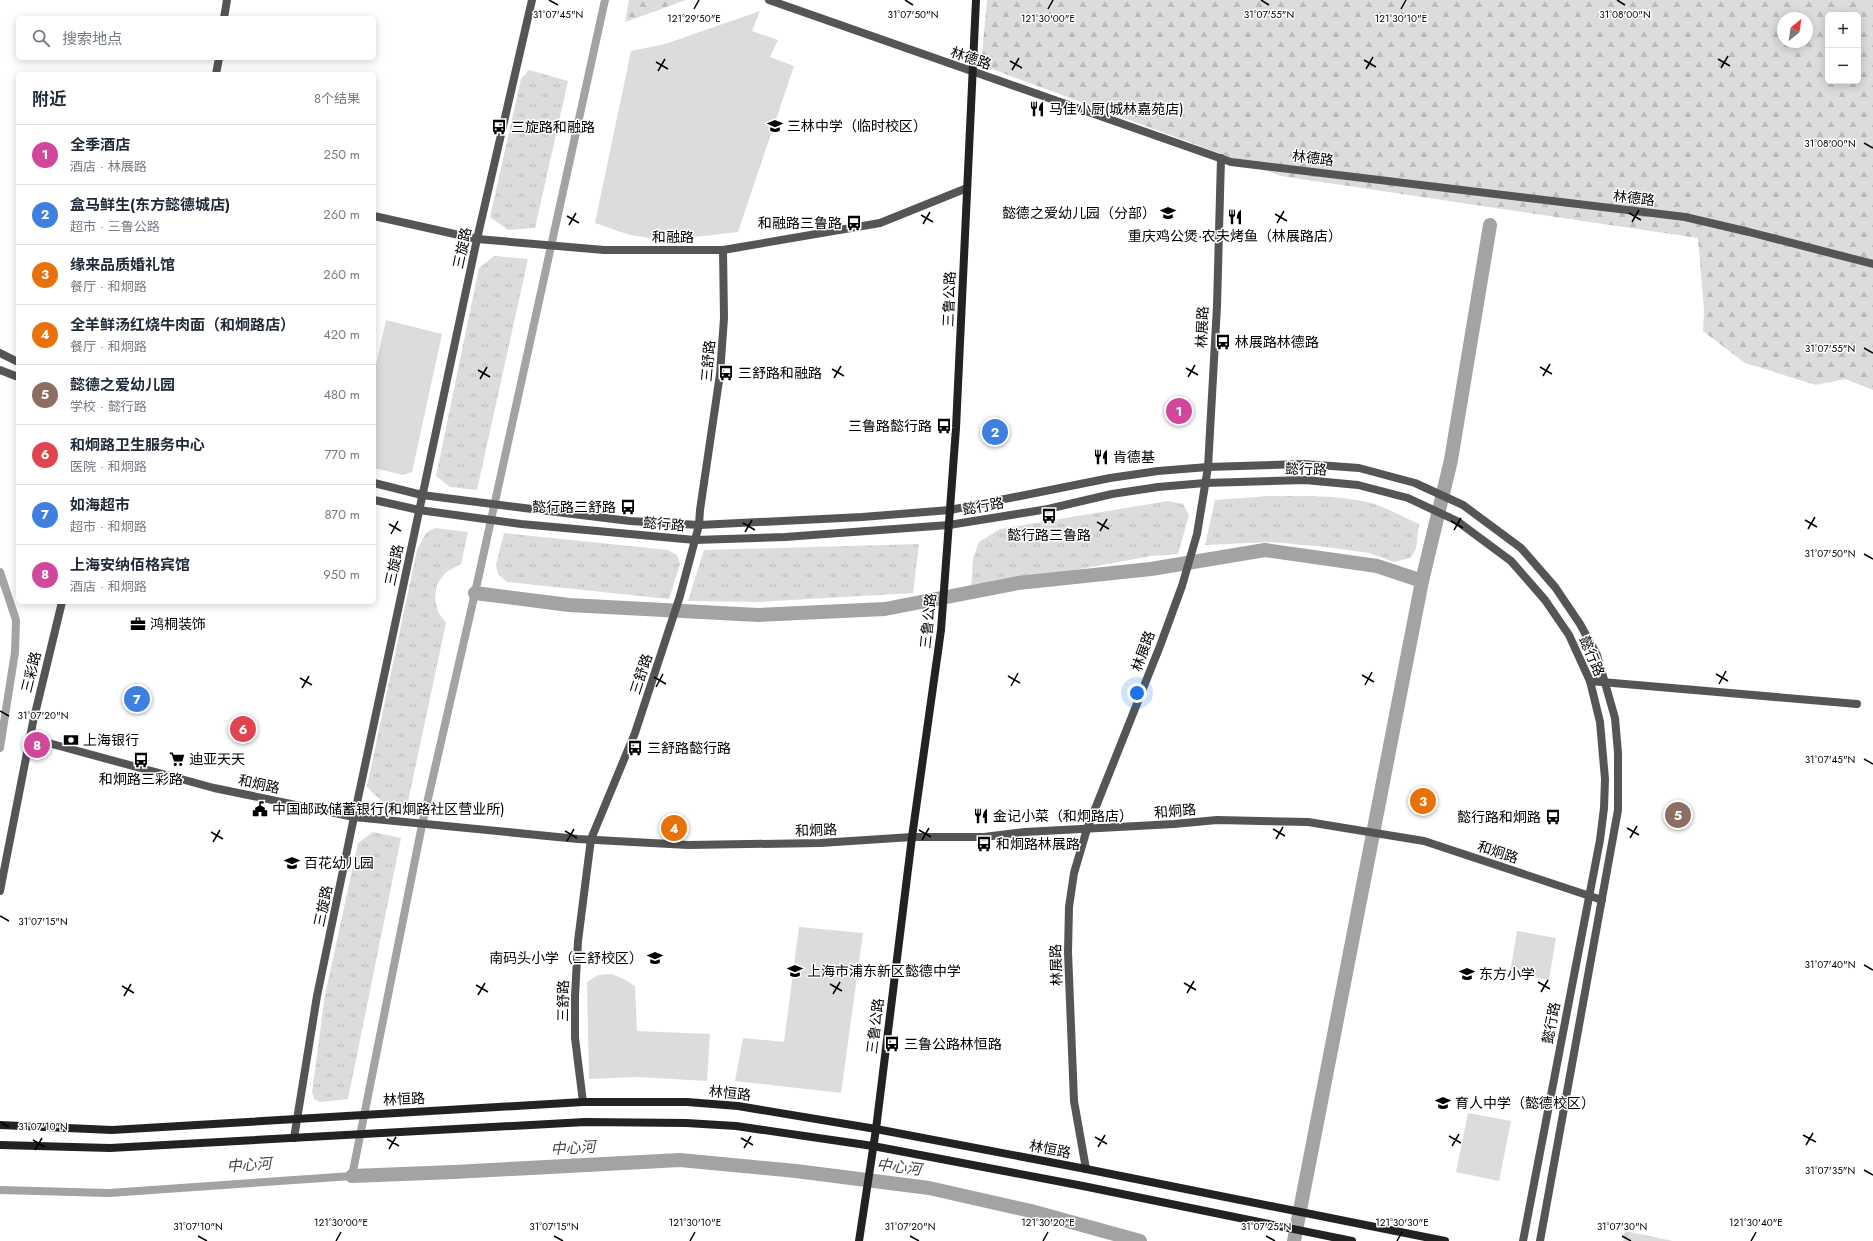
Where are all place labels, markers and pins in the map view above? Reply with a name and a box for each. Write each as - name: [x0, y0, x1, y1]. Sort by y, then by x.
- place label: 马佳小厨(城林嘉苑店): [1049, 99, 1184, 119]
- restaurant icon: 马佳小厨(城林嘉苑店): [1028, 100, 1046, 118]
- place label: 三林中学（临时校区）: [787, 116, 927, 136]
- place label: 三旋路和融路: [511, 117, 595, 137]
- school or university icon: 三林中学（临时校区）: [766, 117, 784, 135]
- bus stop icon: 三旋路和融路: [490, 118, 508, 136]
- place label: 懿德之爱幼儿园（分部）: [1002, 203, 1156, 223]
- school or university icon: 懿德之爱幼儿园（分部）: [1159, 204, 1177, 222]
- restaurant icon: 重庆鸡公煲·农夫烤鱼（林展路店）: [1226, 208, 1244, 226]
- place label: 和融路三鲁路: [758, 213, 842, 233]
- bus stop icon: 和融路三鲁路: [845, 214, 863, 232]
- place label: 重庆鸡公煲·农夫烤鱼（林展路店）: [1128, 226, 1342, 246]
- place label: 林展路林德路: [1235, 332, 1319, 352]
- bus stop icon: 林展路林德路: [1214, 333, 1232, 351]
- place label: 三舒路和融路: [738, 363, 822, 383]
- bus stop icon: 三舒路和融路: [717, 364, 735, 382]
- pin: 1: [1166, 396, 1192, 426]
- place label: 三鲁路懿行路: [848, 416, 932, 436]
- bus stop icon: 三鲁路懿行路: [935, 417, 953, 435]
- pin: 2: [982, 417, 1008, 447]
- place label: 肯德基: [1113, 447, 1155, 467]
- restaurant icon: 肯德基: [1092, 448, 1110, 466]
- place label: 懿行路三舒路: [532, 497, 616, 517]
- bus stop icon: 懿行路三舒路: [619, 498, 637, 516]
- bus stop icon: 懿行路三鲁路: [1040, 507, 1058, 525]
- place label: 懿行路三鲁路: [1007, 525, 1091, 545]
- place label: 鸿桐装饰: [150, 614, 206, 634]
- office icon: 鸿桐装饰: [129, 615, 147, 633]
- pin: 7: [124, 684, 150, 714]
- pin: 6: [230, 714, 256, 744]
- pin: 8: [24, 730, 50, 760]
- place label: 上海银行: [83, 730, 139, 750]
- bank icon: 上海银行: [62, 731, 80, 749]
- place label: 三舒路懿行路: [647, 738, 731, 758]
- bus stop icon: 三舒路懿行路: [626, 739, 644, 757]
- place label: 迪亚天天: [189, 749, 245, 769]
- supermarket icon: 迪亚天天: [168, 750, 186, 768]
- bus stop icon: 和炯路三彩路: [132, 751, 150, 769]
- place label: 和炯路三彩路: [99, 769, 183, 789]
- pin: 3: [1410, 786, 1436, 816]
- place label: 中国邮政储蓄银行(和炯路社区营业所): [272, 799, 505, 819]
- public building icon: 中国邮政储蓄银行(和炯路社区营业所): [251, 800, 269, 818]
- pin: 5: [1665, 800, 1691, 830]
- place label: 金记小菜（和炯路店）: [993, 806, 1133, 826]
- restaurant icon: 金记小菜（和炯路店）: [972, 807, 990, 825]
- place label: 懿行路和炯路: [1457, 807, 1541, 827]
- bus stop icon: 懿行路和炯路: [1544, 808, 1562, 826]
- pin: 4: [661, 813, 687, 843]
- place label: 和炯路林展路: [996, 834, 1080, 854]
- bus stop icon: 和炯路林展路: [975, 835, 993, 853]
- place label: 百花幼儿园: [304, 853, 374, 873]
- school or university icon: 百花幼儿园: [283, 854, 301, 872]
- place label: 南码头小学（三舒校区）: [489, 948, 643, 968]
- school or university icon: 南码头小学（三舒校区）: [646, 949, 664, 967]
- place label: 上海市浦东新区懿德中学: [807, 961, 961, 981]
- school or university icon: 上海市浦东新区懿德中学: [786, 962, 804, 980]
- place label: 东方小学: [1479, 964, 1535, 984]
- school or university icon: 东方小学: [1458, 965, 1476, 983]
- place label: 三鲁公路林恒路: [904, 1034, 1002, 1054]
- bus stop icon: 三鲁公路林恒路: [883, 1035, 901, 1053]
- place label: 育人中学（懿德校区）: [1455, 1093, 1595, 1113]
- school or university icon: 育人中学（懿德校区）: [1434, 1094, 1452, 1112]

